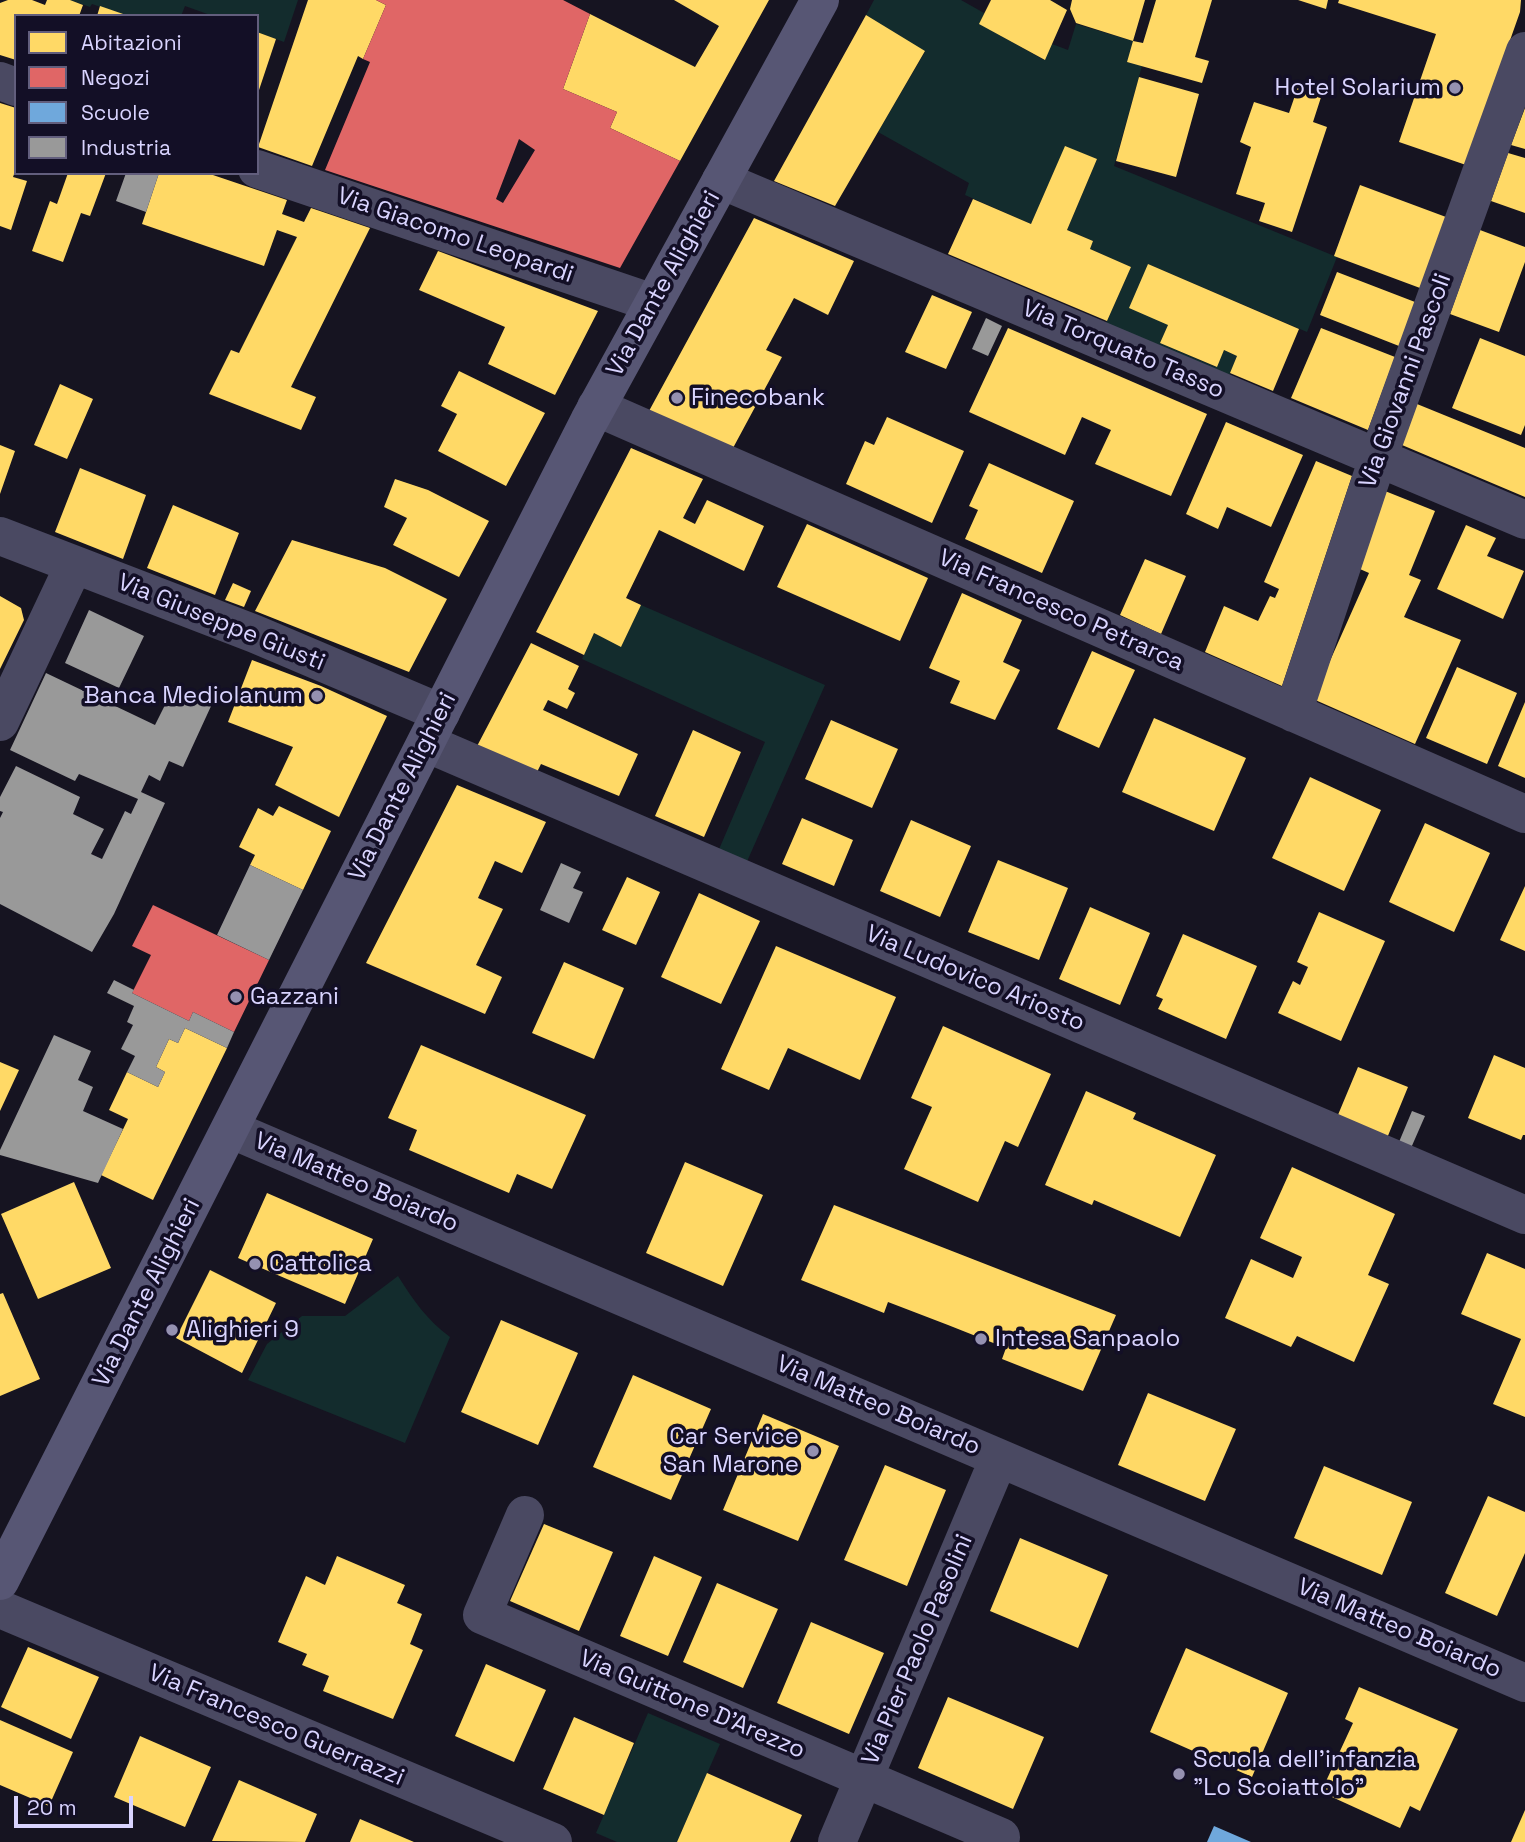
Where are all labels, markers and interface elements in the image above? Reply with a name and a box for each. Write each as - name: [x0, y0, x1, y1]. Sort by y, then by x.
- legend: [14, 14, 259, 175]
- text: Abitazioni: [81, 29, 182, 56]
- text: Negozi: [81, 64, 150, 91]
- place label: Hotel Solarium: [1275, 74, 1441, 102]
- marker: Hotel Solarium: [1447, 80, 1463, 96]
- text: Scuole: [81, 99, 150, 126]
- text: Industria: [81, 134, 171, 161]
- street label: Via Giacomo Leopardi: [333, 182, 577, 290]
- street label: Via Dante Alighieri: [601, 186, 727, 382]
- street label: Via Giovanni Pascoli: [1354, 270, 1458, 492]
- street label: Via Torquato Tasso: [1018, 294, 1228, 406]
- place label: Finecobank: [691, 384, 825, 412]
- marker: Finecobank: [669, 390, 685, 406]
- street label: Via Francesco Petrarca: [934, 544, 1188, 678]
- street label: Via Giuseppe Giusti: [113, 568, 329, 678]
- place label: Banca Mediolanum: [84, 682, 303, 710]
- marker: Banca Mediolanum: [309, 688, 325, 704]
- street label: Via Dante Alighieri: [343, 688, 463, 886]
- street label: Via Ludovico Ariosto: [861, 920, 1089, 1038]
- place label: Gazzani: [250, 983, 339, 1011]
- marker: Gazzani: [228, 989, 244, 1005]
- street label: Via Matteo Boiardo: [250, 1127, 462, 1239]
- street label: Via Dante Alighieri: [87, 1194, 207, 1392]
- place label: Cattolica: [269, 1250, 372, 1278]
- marker: Cattolica: [247, 1256, 263, 1272]
- place label: Alighieri 9: [186, 1316, 299, 1344]
- marker: Alighieri 9: [164, 1322, 180, 1338]
- place label: Intesa Sanpaolo: [995, 1325, 1180, 1353]
- marker: Intesa Sanpaolo: [973, 1331, 989, 1347]
- street label: Via Matteo Boiardo: [772, 1350, 984, 1462]
- place label: Car Service San Marone: [663, 1423, 799, 1479]
- marker: Car Service San Marone: [805, 1443, 821, 1459]
- street label: Via Pier Paolo Pasolini: [856, 1530, 980, 1770]
- street label: Via Matteo Boiardo: [1293, 1573, 1505, 1685]
- street label: Via Guittone D'Arezzo: [575, 1644, 809, 1766]
- street label: Via Francesco Guerrazzi: [144, 1659, 408, 1793]
- place label: Scuola dell'infanzia "Lo Scoiattolo": [1193, 1746, 1416, 1802]
- marker: Scuola dell'infanzia "Lo Scoiattolo": [1171, 1766, 1187, 1782]
- scale bar: [18, 1783, 136, 1827]
- text: 20 m: [27, 1794, 77, 1821]

